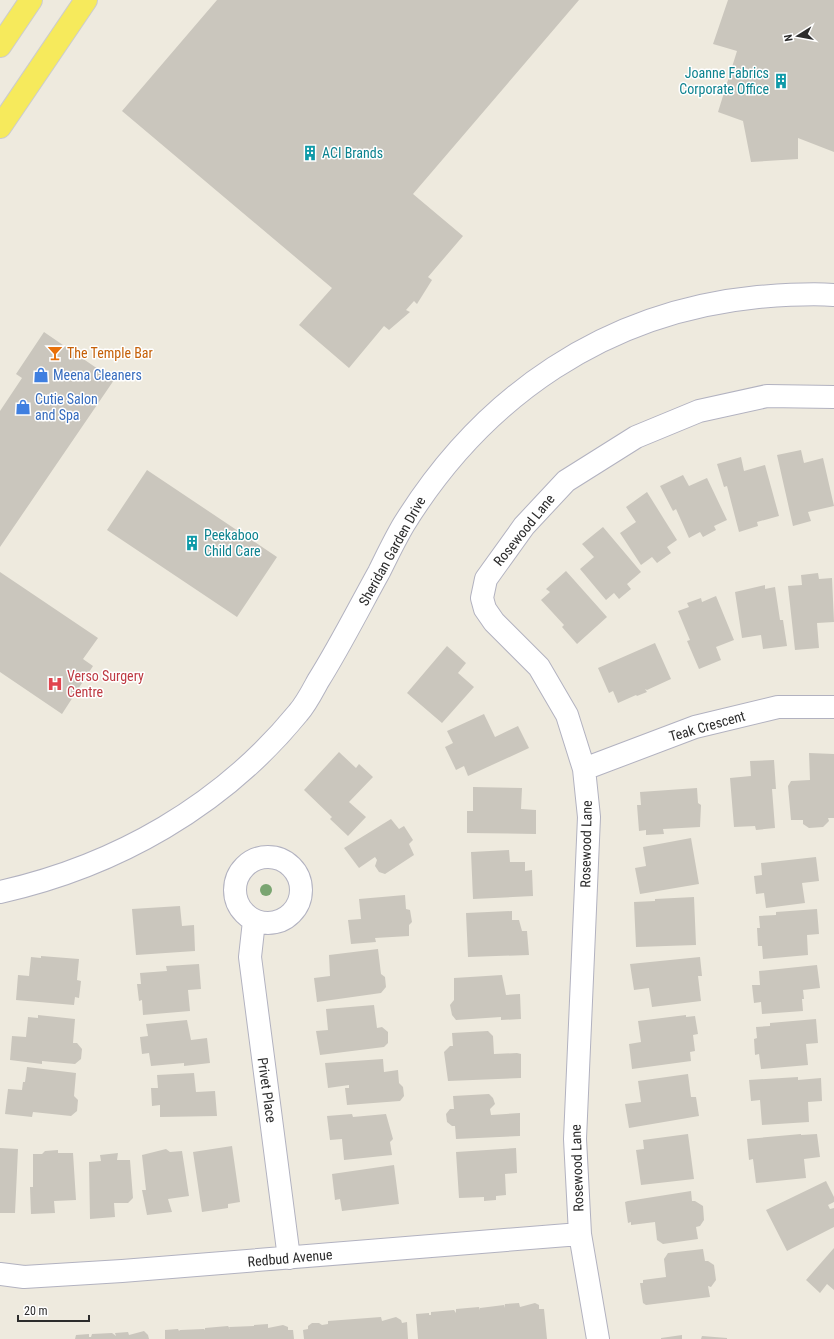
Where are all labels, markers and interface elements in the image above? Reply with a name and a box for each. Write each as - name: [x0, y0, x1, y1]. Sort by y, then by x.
- north arrow: [778, 16, 818, 56]
- text: N: [782, 33, 796, 42]
- place label: Joanne Fabrics Corporate Office: [679, 65, 769, 97]
- building icon: Joanne Fabrics Corporate Office: [772, 72, 790, 90]
- building icon: ACI Brands: [301, 144, 319, 162]
- place label: ACI Brands: [322, 145, 383, 161]
- bar icon: The Temple Bar: [46, 344, 64, 362]
- place label: The Temple Bar: [67, 345, 153, 361]
- shop icon: Meena Cleaners: [32, 366, 50, 384]
- place label: Meena Cleaners: [53, 367, 142, 383]
- place label: Cutie Salon and Spa: [35, 391, 98, 423]
- shop icon: Cutie Salon and Spa: [14, 398, 32, 416]
- street label: Rosewood Lane: [490, 491, 558, 569]
- street label: Sheridan Garden Drive: [355, 493, 429, 608]
- place label: Peekaboo Child Care: [204, 527, 261, 559]
- building icon: Peekaboo Child Care: [183, 534, 201, 552]
- place label: Verso Surgery Centre: [67, 668, 144, 700]
- hospital icon: Verso Surgery Centre: [46, 675, 64, 693]
- street label: Teak Crescent: [667, 708, 747, 744]
- street label: Rosewood Lane: [577, 800, 595, 888]
- street label: Privet Place: [255, 1056, 280, 1124]
- street label: Rosewood Lane: [567, 1124, 587, 1212]
- street label: Redbud Avenue: [247, 1246, 334, 1270]
- scale bar: [18, 1297, 89, 1323]
- text: 20 m: [24, 1304, 48, 1318]

